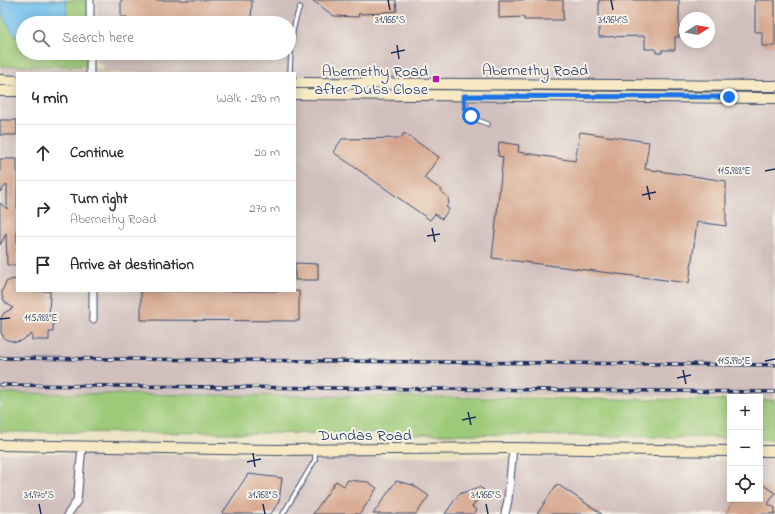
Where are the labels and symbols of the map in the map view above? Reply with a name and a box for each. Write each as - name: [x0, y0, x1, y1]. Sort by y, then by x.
- north arrow: [679, 12, 715, 48]
- text: 31.966°S: [375, 13, 406, 28]
- text: 31.964°S: [598, 13, 629, 28]
- street label: Abernethy Road: [482, 59, 588, 83]
- place label: Abernethy Road after Dubs Close: [315, 60, 429, 102]
- marker: Abernethy Road after Dubs Close: [431, 74, 441, 84]
- route end: [720, 88, 738, 106]
- route start: [462, 107, 480, 125]
- text: 115.988°E: [717, 164, 751, 179]
- text: 115.988°E: [24, 311, 58, 326]
- text: 115.990°E: [717, 354, 751, 369]
- street label: Dundas Road: [317, 424, 412, 448]
- text: 31.970°S: [24, 488, 55, 503]
- text: 31.968°S: [248, 488, 278, 503]
- text: 31.966°S: [471, 488, 502, 503]

